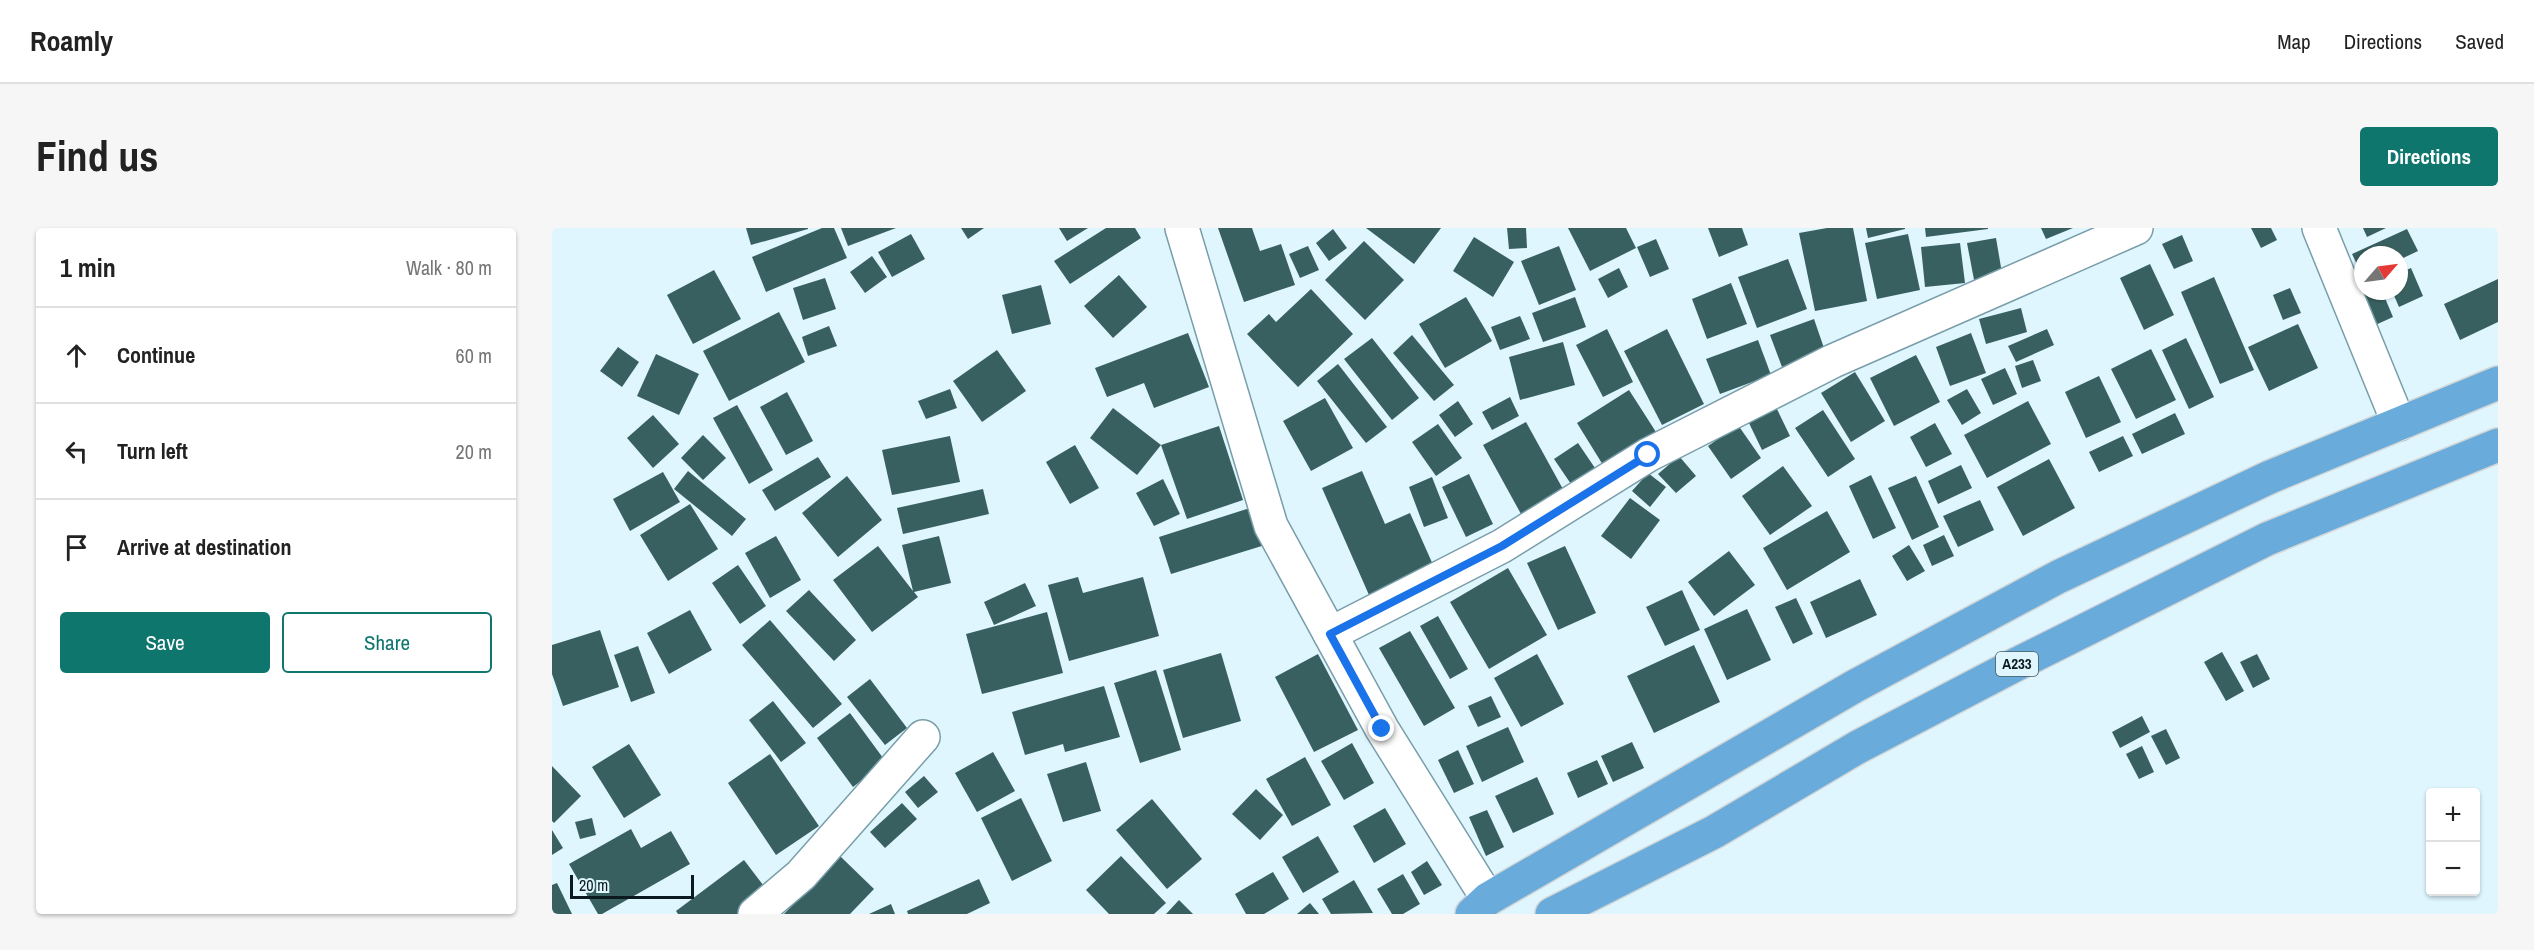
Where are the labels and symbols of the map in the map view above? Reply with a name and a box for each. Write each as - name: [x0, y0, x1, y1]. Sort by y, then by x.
- north arrow: [2354, 246, 2408, 300]
- route start: [1634, 441, 1660, 467]
- road number: A233: [1996, 652, 2038, 676]
- route end: [1368, 715, 1394, 741]
- scale bar: [570, 872, 694, 900]

